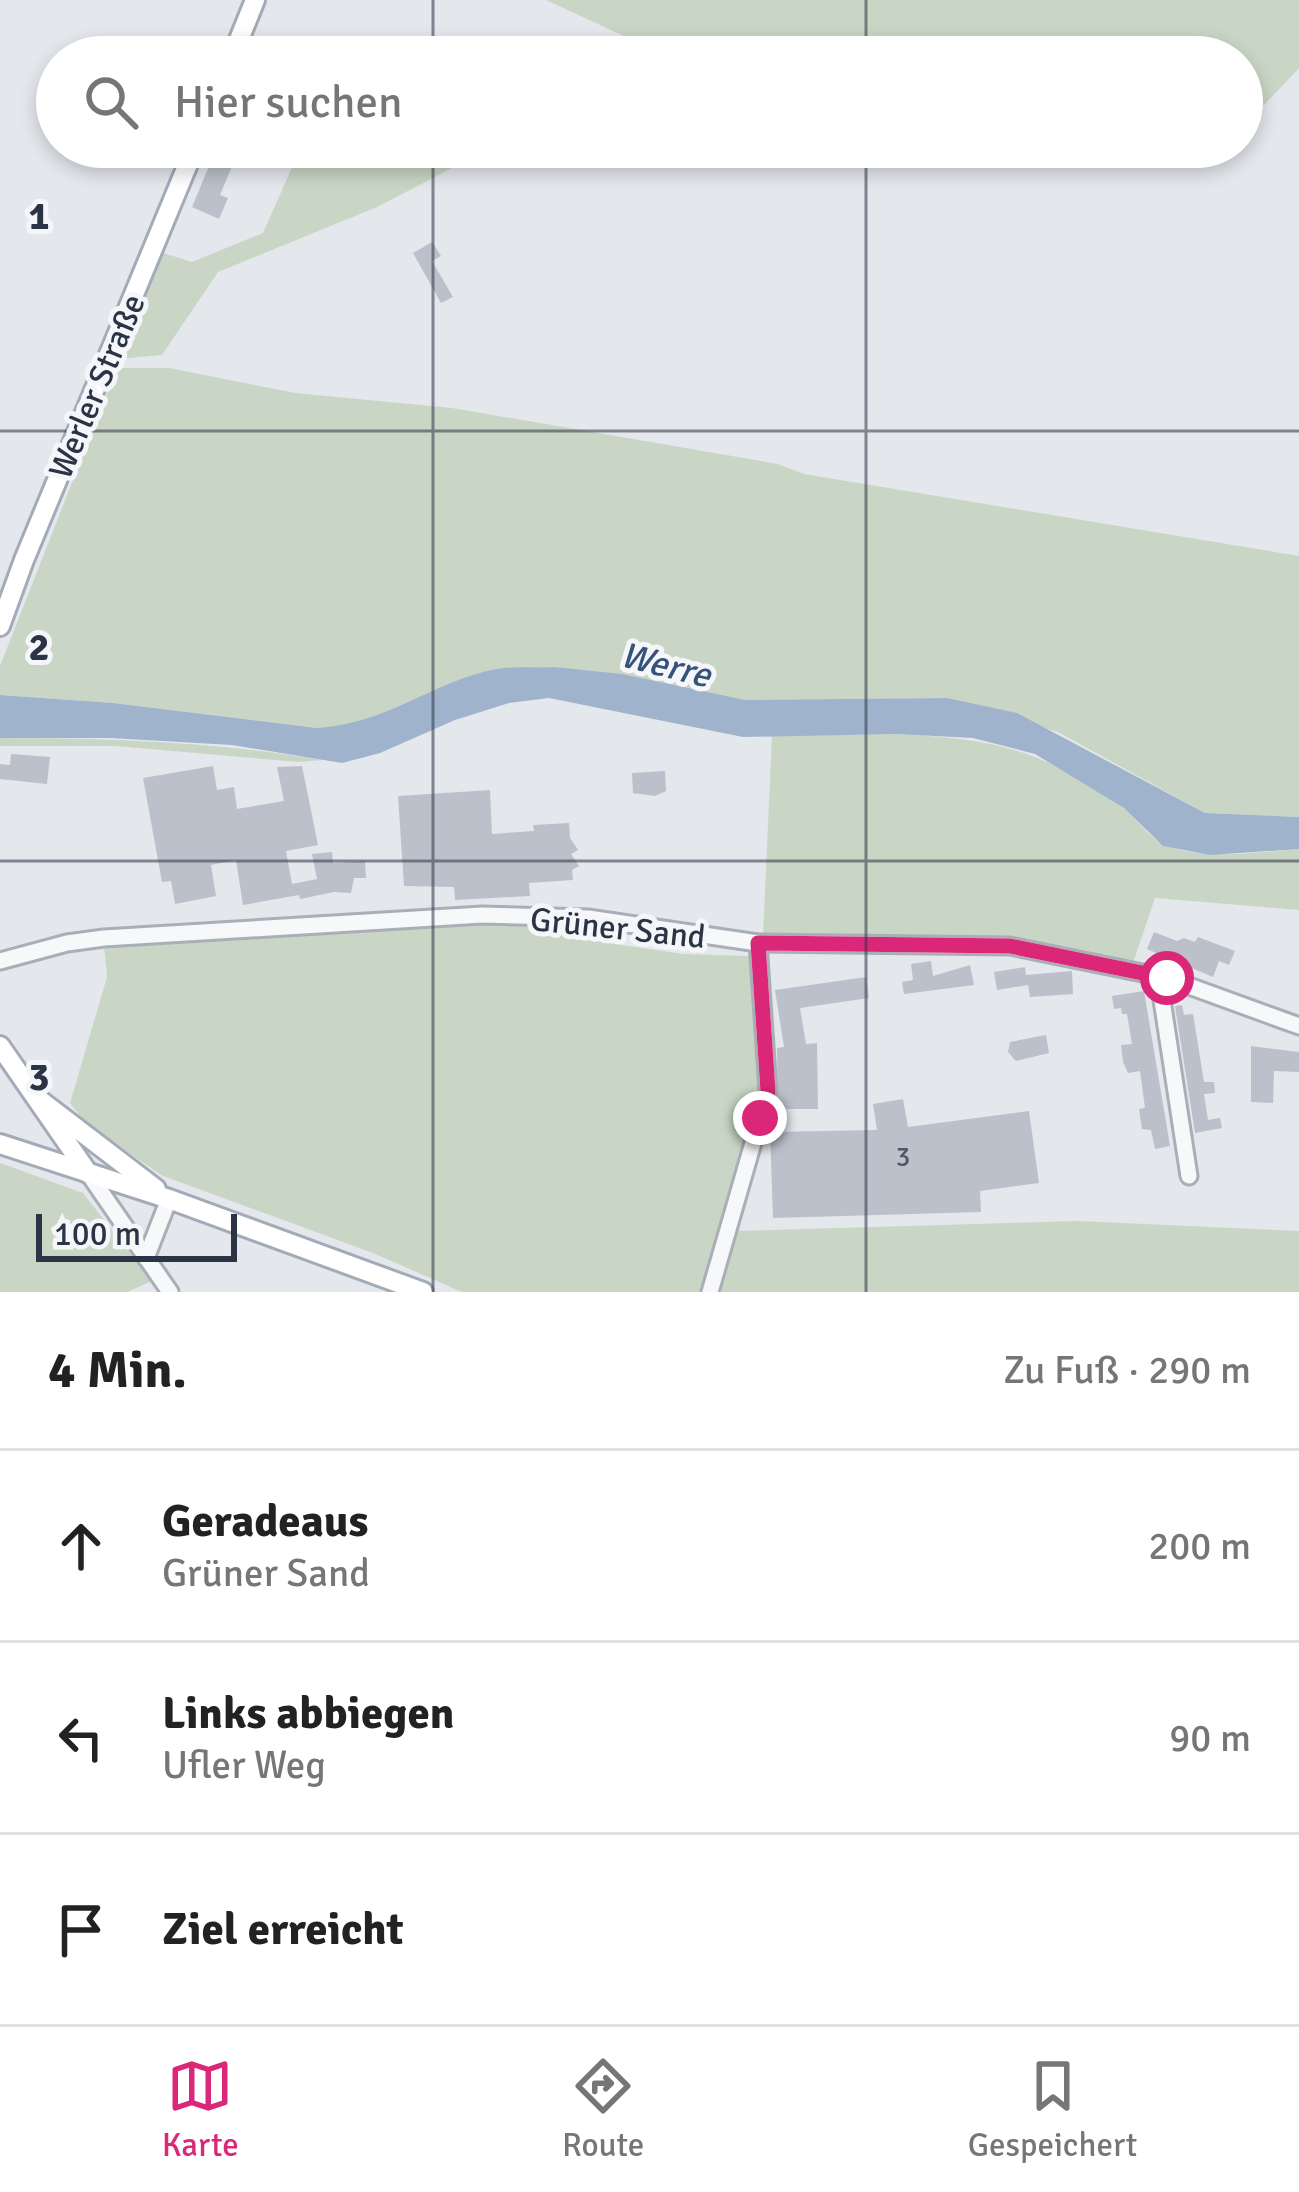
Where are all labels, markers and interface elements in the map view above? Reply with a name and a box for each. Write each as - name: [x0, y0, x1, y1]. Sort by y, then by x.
- search box: [36, 36, 1263, 168]
- icon: search: [78, 69, 144, 135]
- text: Hier suchen: [174, 75, 403, 130]
- text: 1: [28, 192, 50, 240]
- street label: Werler Straße: [40, 288, 155, 485]
- text: 2: [28, 623, 50, 671]
- water label: Werre: [616, 633, 717, 699]
- street label: Grüner Sand: [528, 899, 707, 958]
- route start: [1140, 951, 1194, 1005]
- text: 3: [28, 1053, 50, 1101]
- route end: [733, 1091, 787, 1145]
- house number: 3: [896, 1141, 910, 1174]
- scale bar: [36, 1208, 237, 1261]
- text: 100 m: [54, 1214, 141, 1255]
- text: 4 Min.: [48, 1339, 187, 1402]
- text: Zu Fuß · 290 m: [1003, 1346, 1251, 1394]
- text: Geradeaus: [162, 1494, 368, 1549]
- icon: ahead: [48, 1513, 114, 1579]
- text: 200 m: [1148, 1522, 1251, 1570]
- text: Grüner Sand: [162, 1549, 370, 1597]
- text: Links abbiegen: [162, 1686, 454, 1741]
- icon: left: [48, 1705, 114, 1771]
- text: 90 m: [1169, 1714, 1251, 1762]
- text: Ufler Weg: [162, 1741, 326, 1789]
- icon: arrive: [48, 1897, 114, 1963]
- text: Ziel erreicht: [162, 1902, 404, 1957]
- tab: Karte: [162, 2053, 239, 2166]
- tab: Route: [562, 2053, 644, 2166]
- tab: Gespeichert: [968, 2053, 1137, 2166]

